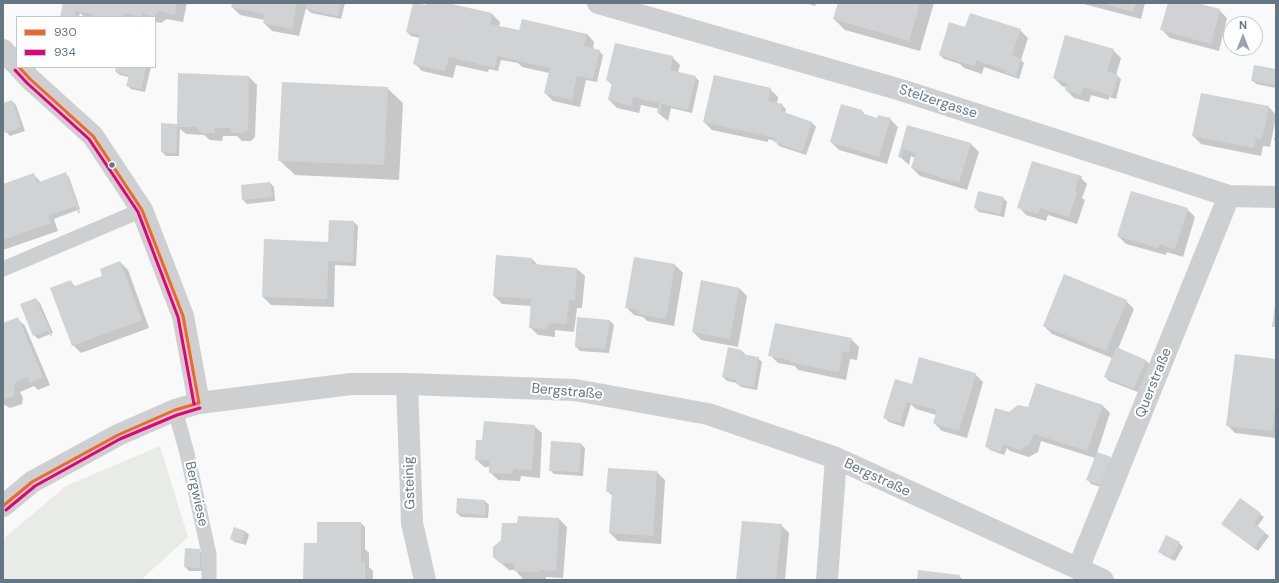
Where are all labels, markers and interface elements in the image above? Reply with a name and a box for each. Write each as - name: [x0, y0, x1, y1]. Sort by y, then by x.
- legend: [16, 16, 156, 68]
- north arrow: [1223, 16, 1263, 56]
- text: N: [1239, 18, 1247, 32]
- text: 930: [54, 24, 77, 40]
- text: 934: [54, 44, 76, 60]
- street label: Stelzergasse: [897, 81, 979, 123]
- unlabelled marker: [107, 160, 117, 170]
- street label: Querstraße: [1132, 346, 1176, 420]
- street label: Bergstraße: [531, 381, 603, 403]
- street label: Bergstraße: [841, 455, 913, 501]
- street label: Gsteinig: [401, 456, 419, 510]
- street label: Bergwiese: [181, 460, 211, 528]

